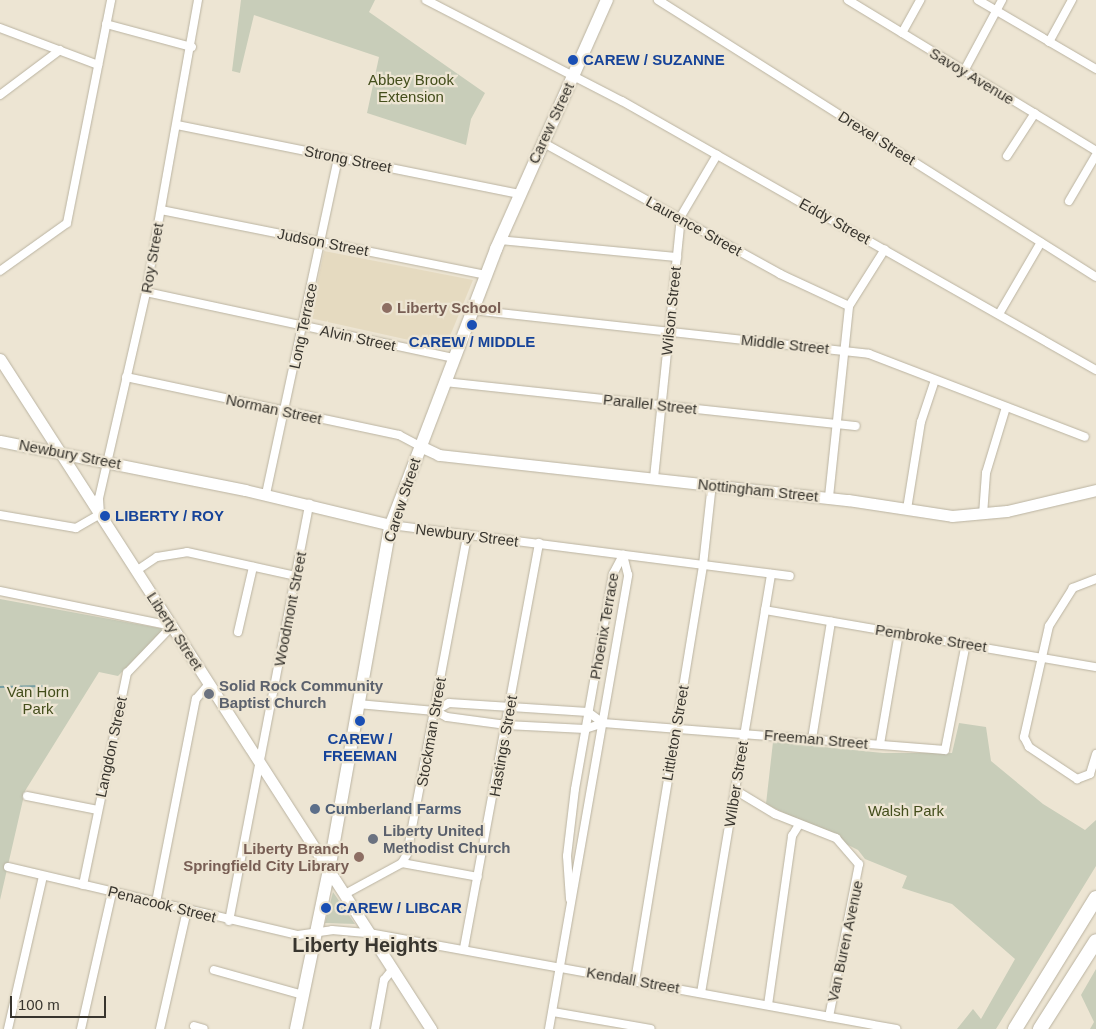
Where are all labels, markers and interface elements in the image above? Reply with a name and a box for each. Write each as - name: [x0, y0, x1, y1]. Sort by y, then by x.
- street label: Savoy Avenue: [926, 43, 1018, 109]
- place label: CAREW / SUZANNE: [583, 51, 725, 69]
- marker: CAREW / SUZANNE: [567, 54, 579, 66]
- park label: Abbey Brook Extension: [368, 70, 454, 105]
- street label: Carew Street: [524, 80, 578, 166]
- street label: Drexel Street: [835, 107, 919, 169]
- street label: Strong Street: [303, 142, 393, 176]
- street label: Laurence Street: [643, 192, 745, 260]
- street label: Eddy Street: [796, 194, 874, 248]
- street label: Roy Street: [137, 222, 167, 294]
- street label: Judson Street: [276, 224, 370, 260]
- street label: Wilson Street: [657, 266, 685, 356]
- street label: Long Terrace: [285, 281, 321, 371]
- place label: Liberty School: [397, 299, 501, 317]
- marker: Liberty School: [381, 302, 393, 314]
- marker: CAREW / MIDDLE: [466, 319, 478, 331]
- street label: Alvin Street: [319, 321, 397, 355]
- street label: Middle Street: [740, 330, 830, 358]
- place label: CAREW / MIDDLE: [409, 333, 535, 351]
- street label: Norman Street: [224, 390, 324, 428]
- street label: Parallel Street: [602, 390, 698, 418]
- street label: Newbury Street: [18, 435, 122, 473]
- street label: Carew Street: [380, 456, 424, 544]
- street label: Nottingham Street: [697, 475, 819, 505]
- place label: LIBERTY / ROY: [115, 507, 224, 525]
- marker: LIBERTY / ROY: [99, 510, 111, 522]
- street label: Newbury Street: [415, 520, 519, 550]
- street label: Woodmont Street: [270, 550, 310, 668]
- street label: Phoenix Terrace: [586, 571, 622, 681]
- street label: Liberty Street: [143, 589, 207, 673]
- street label: Pembroke Street: [874, 620, 988, 656]
- place label: Solid Rock Community Baptist Church: [219, 676, 383, 711]
- street label: Stockman Street: [413, 676, 449, 788]
- park label: Van Horn Park: [7, 682, 69, 717]
- street label: Littleton Street: [658, 684, 692, 782]
- marker: Solid Rock Community Baptist Church: [203, 688, 215, 700]
- street label: Hastings Street: [485, 694, 521, 798]
- street label: Langdon Street: [92, 695, 130, 799]
- marker: CAREW / FREEMAN: [354, 715, 366, 727]
- street label: Freeman Street: [763, 725, 869, 753]
- place label: CAREW / FREEMAN: [323, 729, 397, 764]
- street label: Wilber Street: [720, 740, 752, 828]
- place label: Cumberland Farms: [325, 800, 462, 818]
- park label: Walsh Park: [868, 802, 944, 820]
- marker: Cumberland Farms: [309, 803, 321, 815]
- place label: Liberty United Methodist Church: [383, 821, 510, 856]
- marker: Liberty United Methodist Church: [367, 833, 379, 845]
- place label: Liberty Branch Springfield City Library: [183, 839, 349, 874]
- marker: Liberty Branch Springfield City Library: [353, 851, 365, 863]
- street label: Van Buren Avenue: [823, 878, 867, 1004]
- street label: Penacook Street: [106, 882, 218, 926]
- place label: CAREW / LIBCAR: [336, 899, 462, 917]
- marker: CAREW / LIBCAR: [320, 902, 332, 914]
- district label: Liberty Heights: [292, 933, 438, 957]
- street label: Kendall Street: [585, 963, 681, 997]
- scale bar: [12, 986, 109, 1018]
- text: 100 m: [18, 996, 60, 1013]

